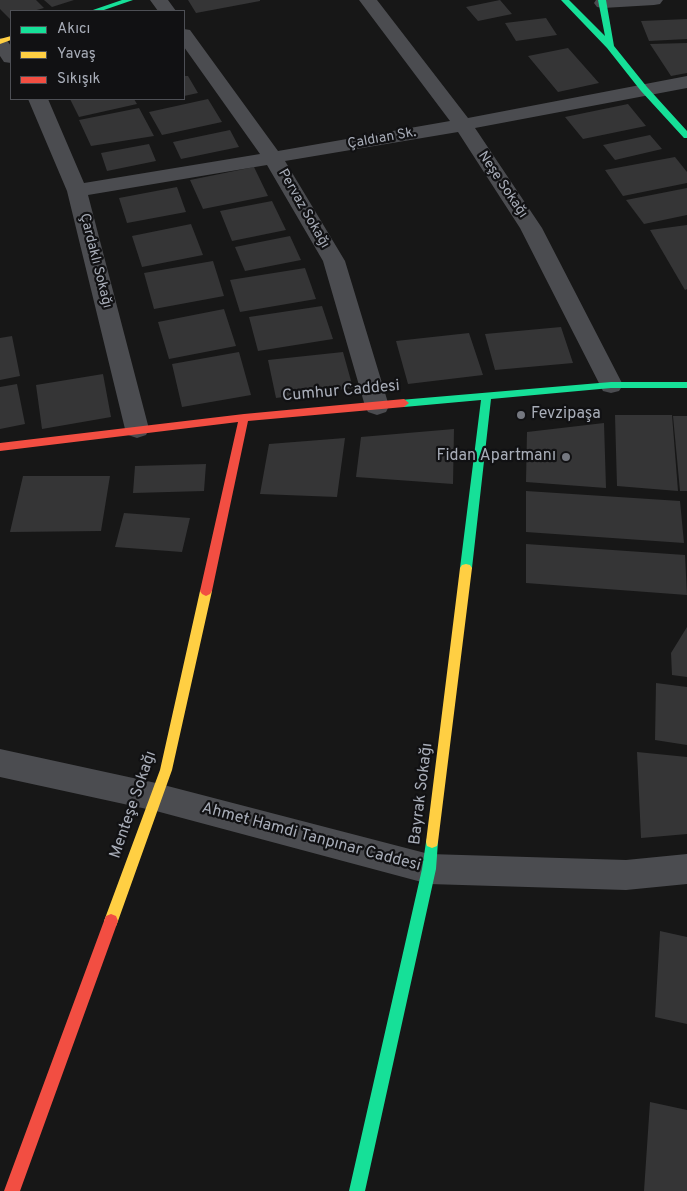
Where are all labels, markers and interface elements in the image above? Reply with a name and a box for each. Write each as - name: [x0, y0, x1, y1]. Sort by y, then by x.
- legend: [10, 10, 185, 100]
- text: Akıcı: [57, 20, 90, 39]
- text: Yavaş: [57, 45, 96, 64]
- text: Sıkışık: [57, 70, 101, 89]
- street label: Çaldıan Sk.: [346, 125, 418, 153]
- street label: Neşe Sokağı: [474, 149, 530, 221]
- street label: Pervaz Sokağı: [274, 166, 332, 252]
- street label: Çardaklı Sokağı: [75, 212, 115, 310]
- street label: Cumhur Caddesi: [281, 377, 401, 407]
- place label: Fevzipaşa: [531, 405, 601, 425]
- marker: Fevzipaşa: [515, 409, 527, 421]
- place label: Fidan Apartmanı: [436, 447, 556, 467]
- marker: Fidan Apartmanı: [560, 451, 572, 463]
- street label: Bayrak Sokağı: [406, 742, 438, 846]
- street label: Menteşe Sokağı: [107, 749, 161, 861]
- street label: Ahmet Hamdi Tanpınar Caddesi: [199, 799, 423, 877]

